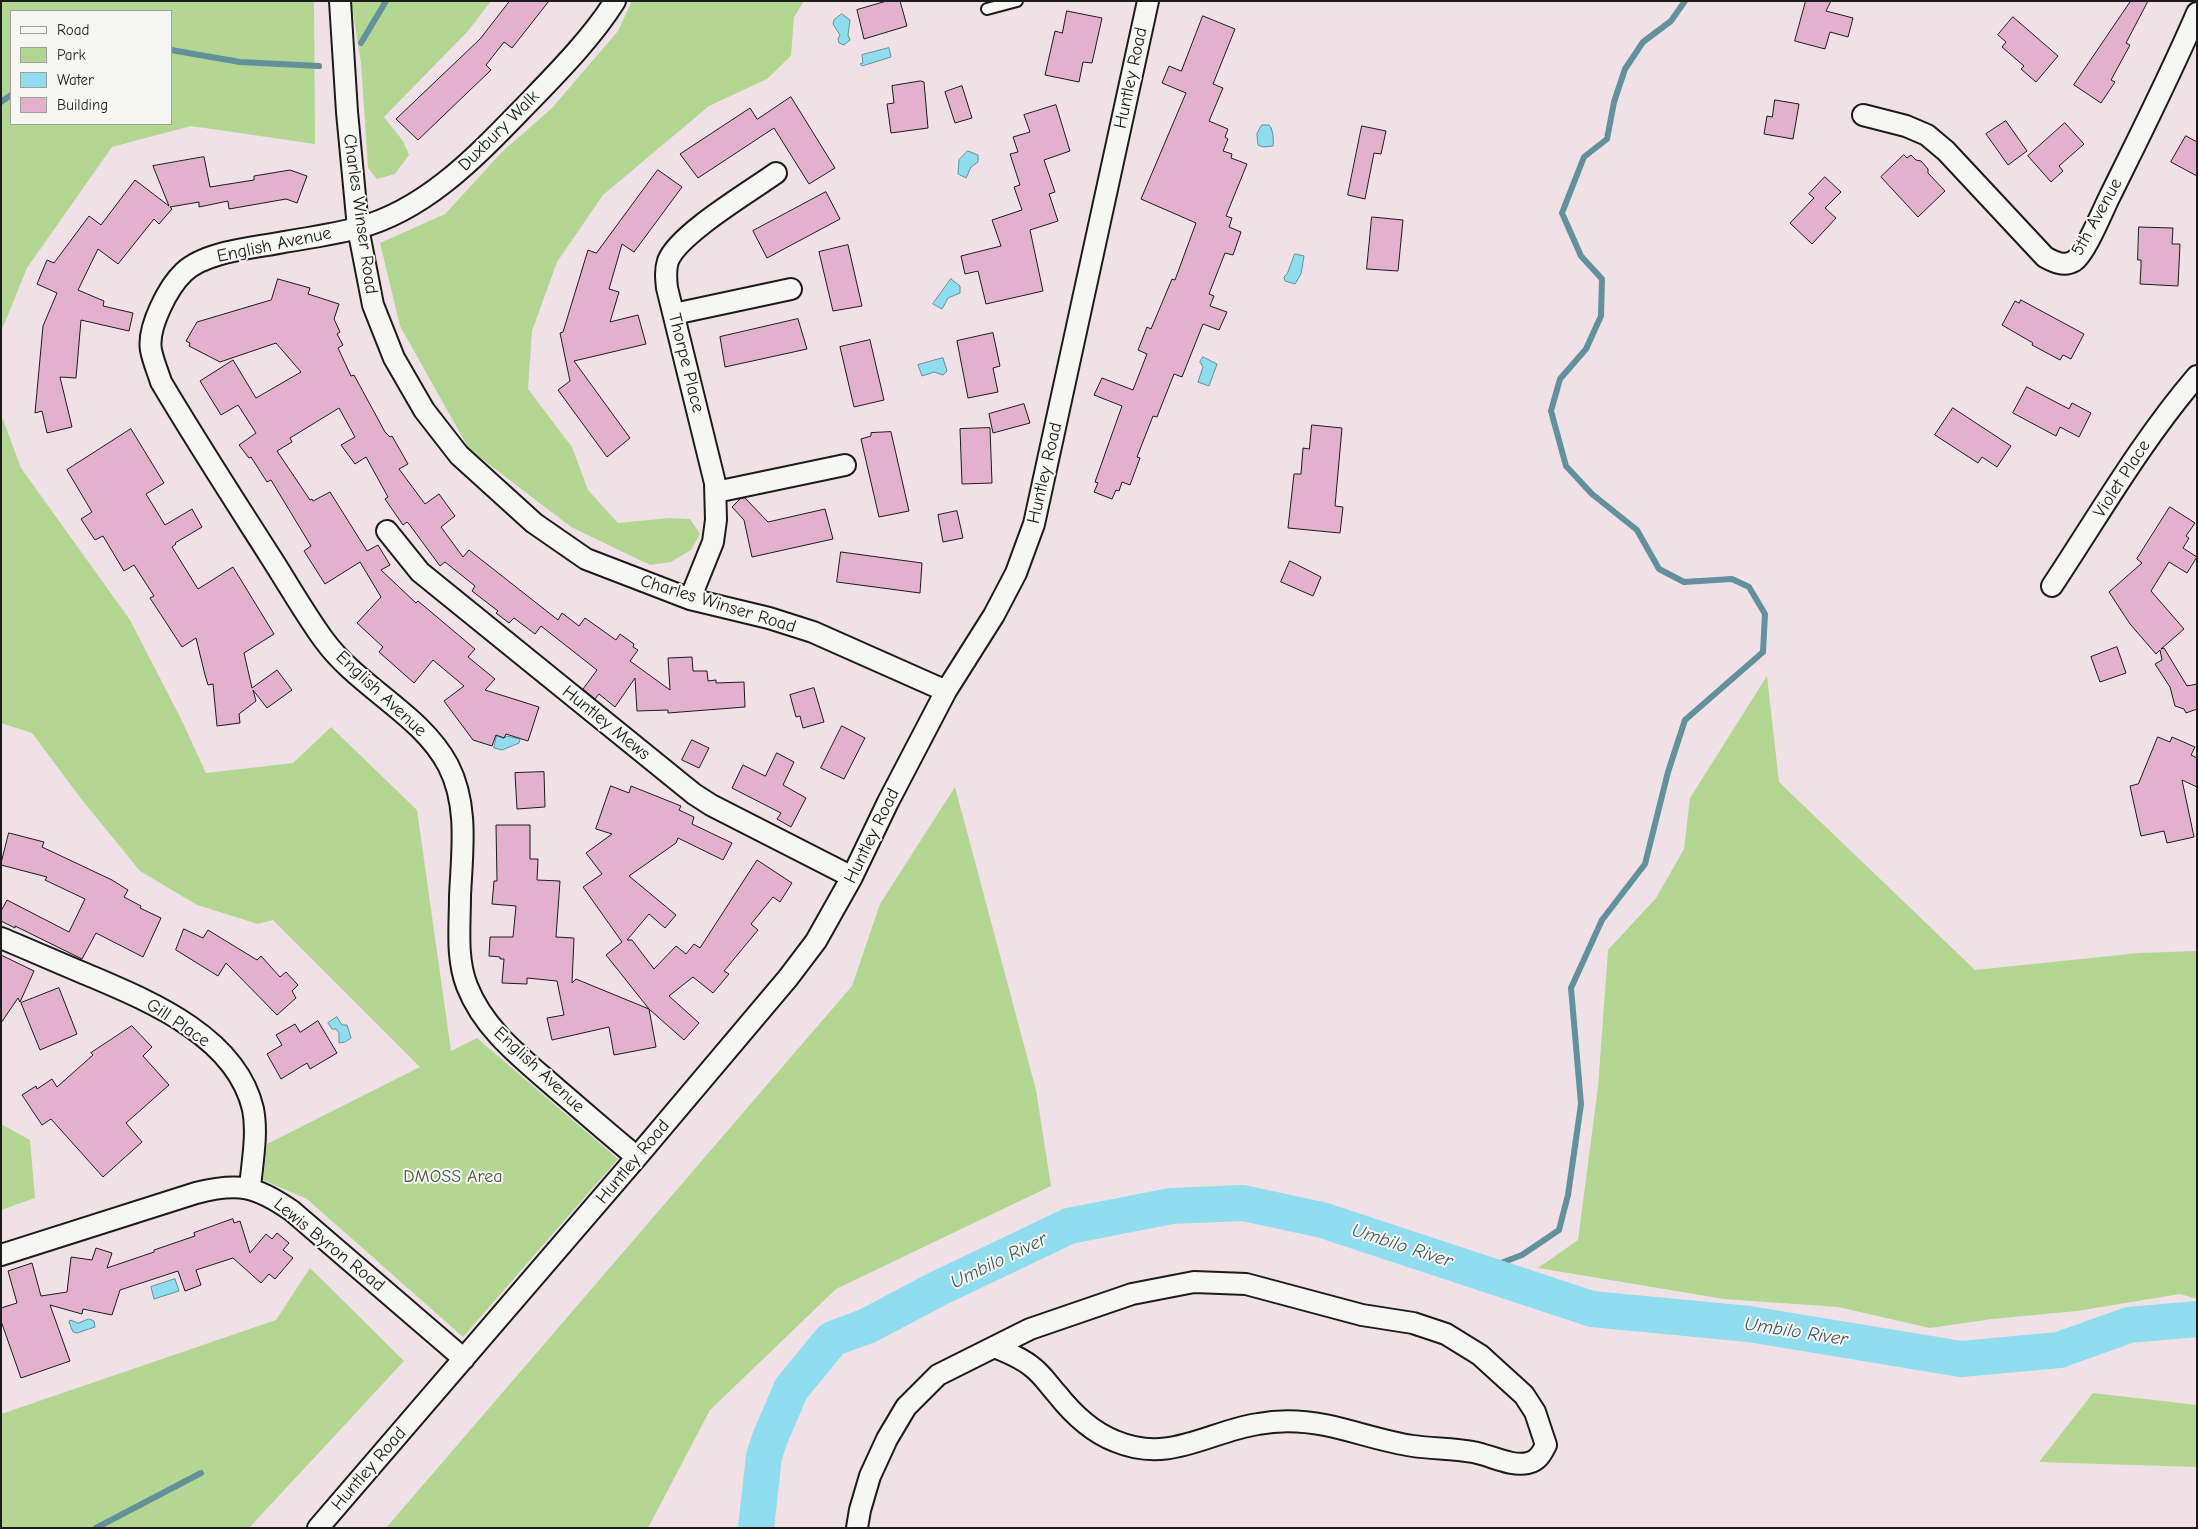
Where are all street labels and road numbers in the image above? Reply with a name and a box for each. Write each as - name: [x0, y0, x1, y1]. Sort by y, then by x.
- street label: Huntley Road: [1110, 25, 1152, 131]
- street label: Duxbury Walk: [454, 86, 544, 176]
- street label: Charles Winser Road: [338, 132, 382, 296]
- street label: 5th Avenue: [2067, 174, 2127, 260]
- street label: English Avenue: [215, 222, 333, 268]
- street label: Thorpe Place: [663, 311, 709, 415]
- street label: Huntley Road: [1023, 420, 1067, 526]
- street label: Violet Place: [2089, 436, 2155, 522]
- street label: Charles Winser Road: [638, 570, 798, 638]
- street label: English Avenue: [331, 646, 431, 742]
- street label: Huntley Mews: [558, 681, 654, 765]
- street label: Huntley Road: [840, 785, 904, 887]
- street label: Gill Place: [142, 994, 214, 1052]
- street label: English Avenue: [489, 1022, 589, 1118]
- street label: Huntley Road: [592, 1116, 674, 1208]
- street label: Lewis Byron Road: [269, 1194, 389, 1296]
- street label: Huntley Road: [327, 1423, 411, 1515]

